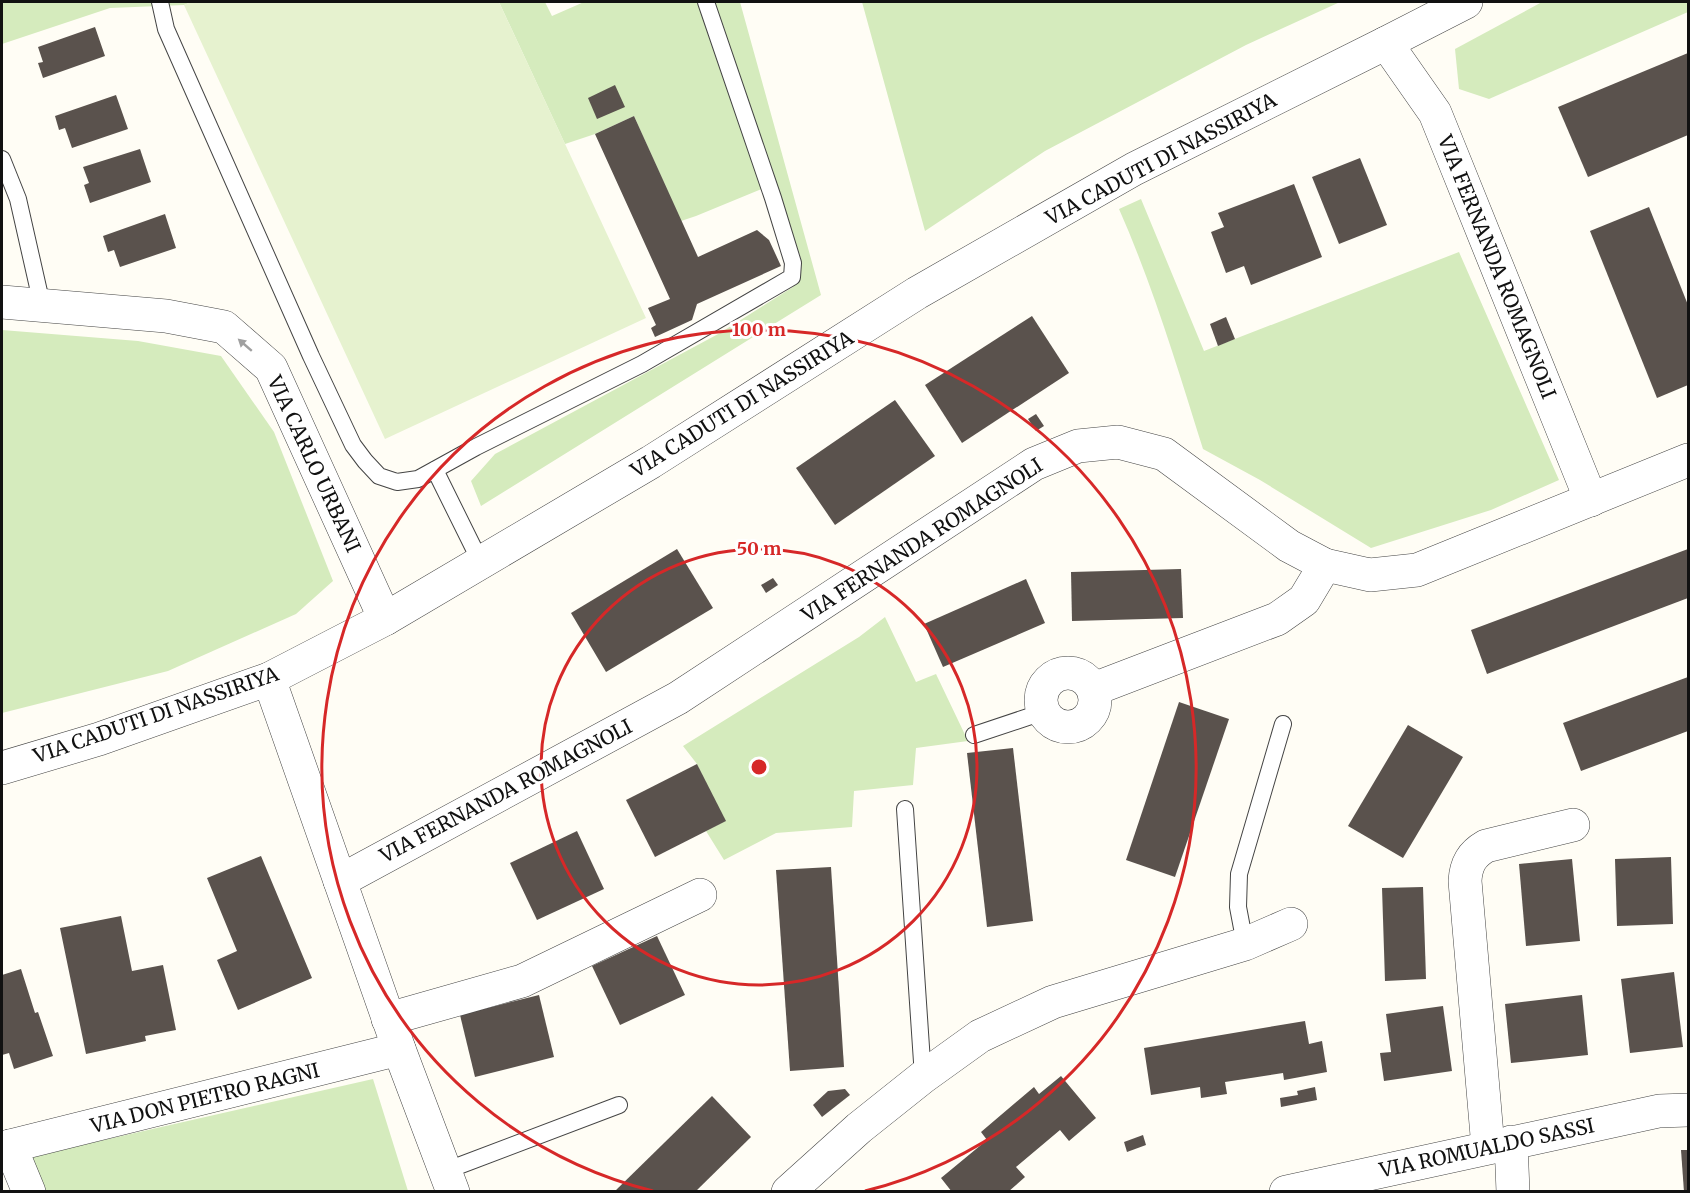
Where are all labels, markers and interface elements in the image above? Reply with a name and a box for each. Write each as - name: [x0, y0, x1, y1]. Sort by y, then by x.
- street label: VIA CADUTI DI NASSIRIYA: [1040, 87, 1281, 231]
- street label: VIA FERNANDA ROMAGNOLI: [1433, 130, 1562, 402]
- text: 100 m: [732, 318, 786, 341]
- street label: VIA CADUTI DI NASSIRIYA: [625, 324, 858, 483]
- one-way arrow: [237, 339, 253, 352]
- street label: VIA CARLO URBANI: [262, 371, 366, 556]
- street label: VIA FERNANDA ROMAGNOLI: [796, 452, 1047, 628]
- text: 50 m: [737, 537, 781, 560]
- street label: VIA CADUTI DI NASSIRIYA: [29, 660, 282, 769]
- street label: VIA FERNANDA ROMAGNOLI: [374, 713, 636, 868]
- centre of rings: [749, 757, 769, 777]
- street label: VIA DON PIETRO RAGNI: [87, 1057, 322, 1138]
- street label: VIA ROMUALDO SASSI: [1376, 1113, 1597, 1183]

